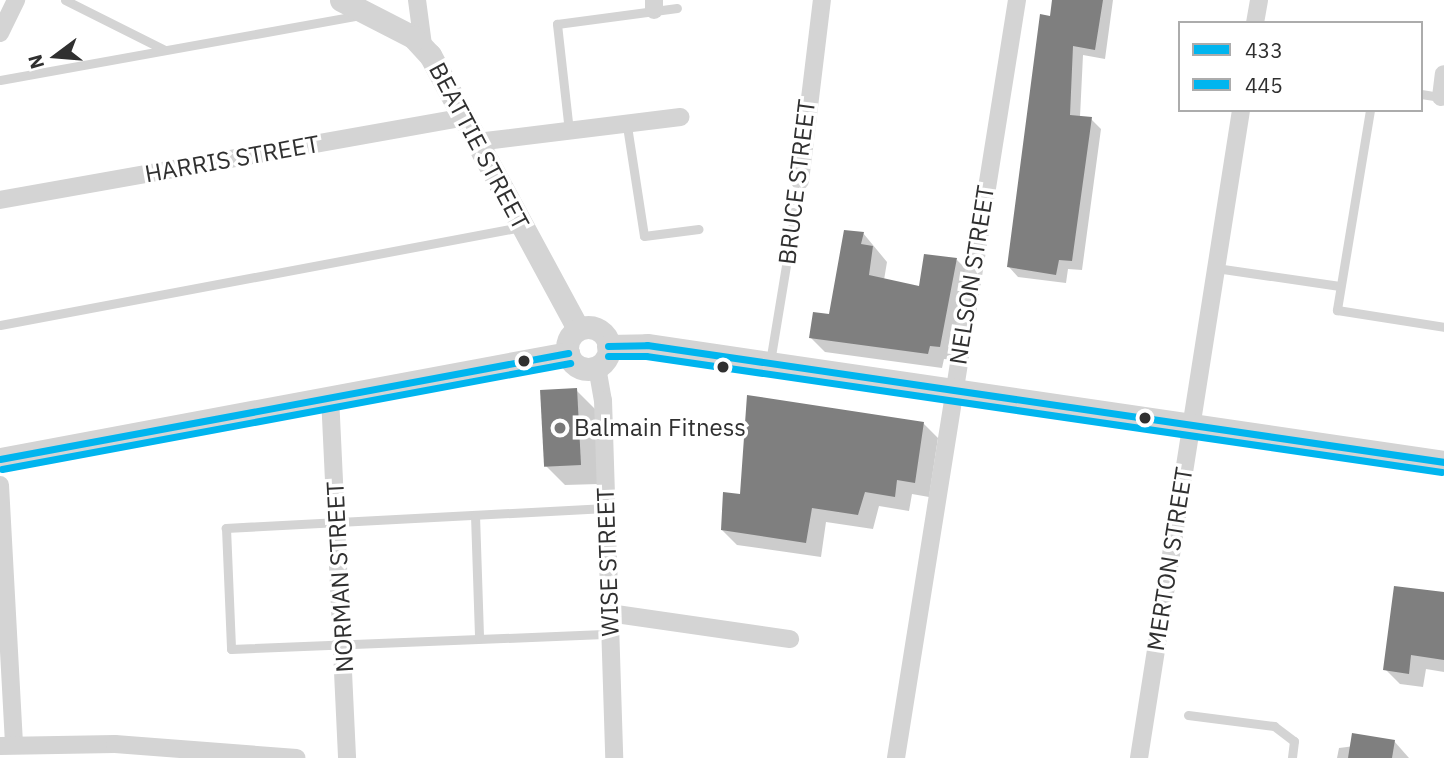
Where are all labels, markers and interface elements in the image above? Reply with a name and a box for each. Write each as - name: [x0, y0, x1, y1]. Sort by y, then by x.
- north arrow: [21, 21, 91, 91]
- legend: [1178, 21, 1423, 112]
- text: 433: [1245, 36, 1283, 64]
- text: N: [22, 52, 49, 72]
- street label: BEATTIE STREET: [423, 58, 535, 234]
- text: 445: [1245, 71, 1283, 99]
- street label: BRUCE STREET: [773, 98, 821, 266]
- street label: HARRIS STREET: [142, 129, 322, 189]
- street label: NELSON STREET: [944, 183, 1000, 367]
- unlabelled marker: [517, 354, 531, 368]
- unlabelled marker: [716, 360, 730, 374]
- unlabelled marker: [1138, 411, 1152, 425]
- place label: Balmain Fitness: [574, 414, 746, 442]
- marker: Balmain Fitness: [552, 420, 568, 436]
- street label: MERTON STREET: [1141, 465, 1199, 653]
- street label: NORMAN STREET: [321, 481, 359, 673]
- street label: WISE STREET: [591, 487, 625, 637]

